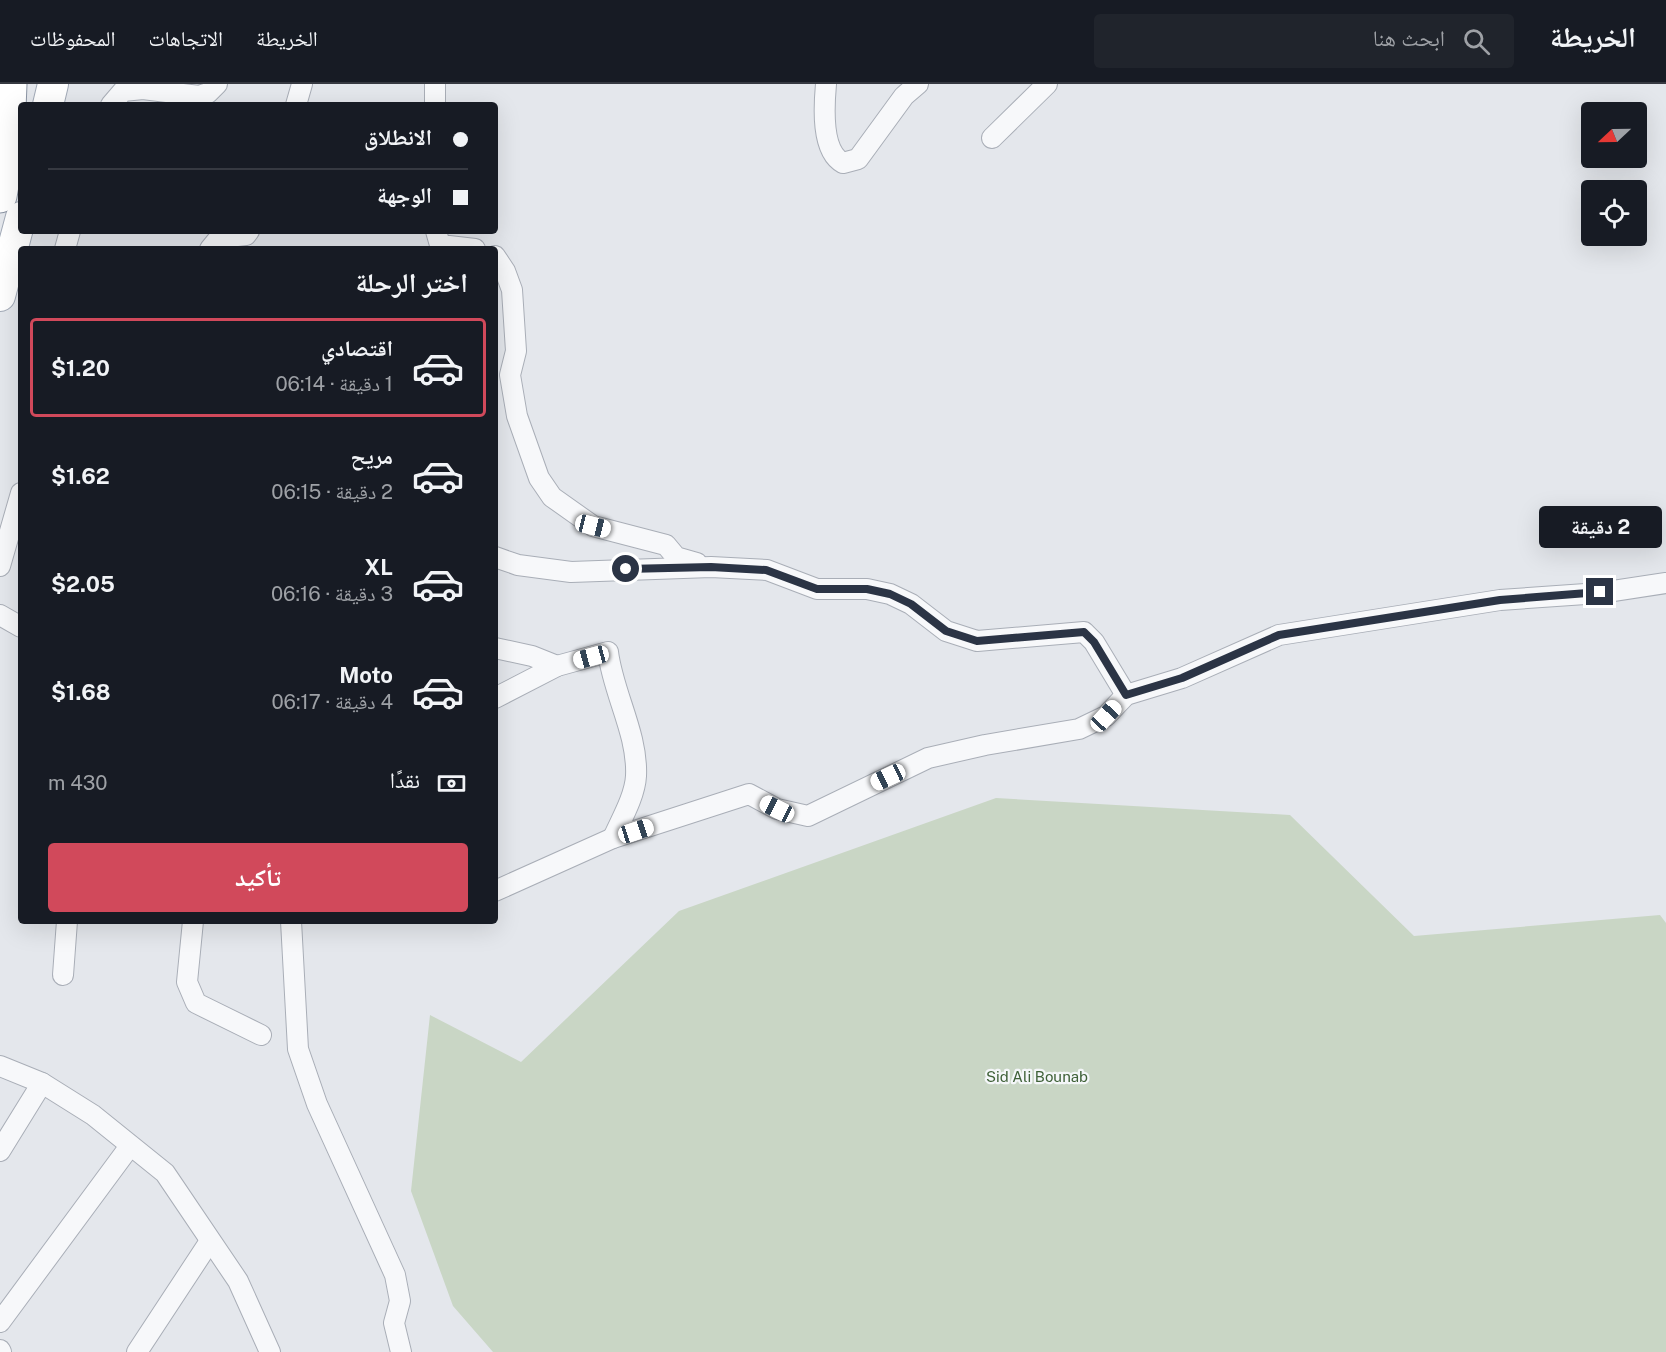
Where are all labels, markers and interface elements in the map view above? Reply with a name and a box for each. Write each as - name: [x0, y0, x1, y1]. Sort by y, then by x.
- search box: [1094, 14, 1514, 68]
- text: الخريطة: [1550, 20, 1636, 53]
- text: ابحث هنا: [1373, 25, 1445, 51]
- icon: search: [1460, 25, 1493, 58]
- text: المحفوظات: [30, 26, 115, 51]
- text: الاتجاهات: [148, 26, 223, 51]
- text: الخريطة: [256, 26, 318, 51]
- north arrow: [1581, 102, 1647, 168]
- map controls: [1581, 102, 1647, 246]
- text: الانطلاق: [364, 124, 432, 150]
- button: locate: [1581, 180, 1647, 246]
- text: الوجهة: [377, 182, 432, 208]
- text: اختر الرحلة: [355, 266, 468, 298]
- text: اقتصادي: [321, 335, 393, 361]
- icon: car: [411, 341, 465, 395]
- text: $1.20: [51, 355, 110, 381]
- text: 1 دقيقة · 06:14: [275, 372, 393, 396]
- text: مريح: [350, 443, 393, 469]
- icon: car: [411, 449, 465, 503]
- text: $1.62: [51, 463, 110, 489]
- text: 2 دقيقة · 06:15: [271, 480, 393, 504]
- callout: 2 دقيقة: [1538, 505, 1662, 547]
- car: [573, 513, 613, 539]
- text: 2 دقيقة: [1571, 515, 1630, 539]
- text: XL: [365, 554, 393, 580]
- route start: [612, 555, 639, 582]
- icon: car: [411, 557, 465, 611]
- text: $2.05: [51, 571, 115, 597]
- route end: [1586, 578, 1613, 605]
- text: 3 دقيقة · 06:16: [271, 582, 393, 606]
- car: [571, 644, 611, 670]
- text: Moto: [339, 662, 393, 688]
- icon: car: [411, 665, 465, 719]
- text: $1.68: [51, 679, 111, 705]
- text: 4 دقيقة · 06:17: [272, 690, 393, 714]
- car: [1087, 697, 1125, 735]
- car: [868, 761, 908, 793]
- text: نقدًا: [390, 767, 420, 793]
- icon: cash: [435, 767, 468, 800]
- text: 430 m: [48, 771, 107, 795]
- car: [757, 793, 797, 825]
- car: [616, 817, 656, 845]
- button: تأكيد: [48, 843, 468, 912]
- park label: Sid Ali Bounab: [986, 1068, 1088, 1085]

